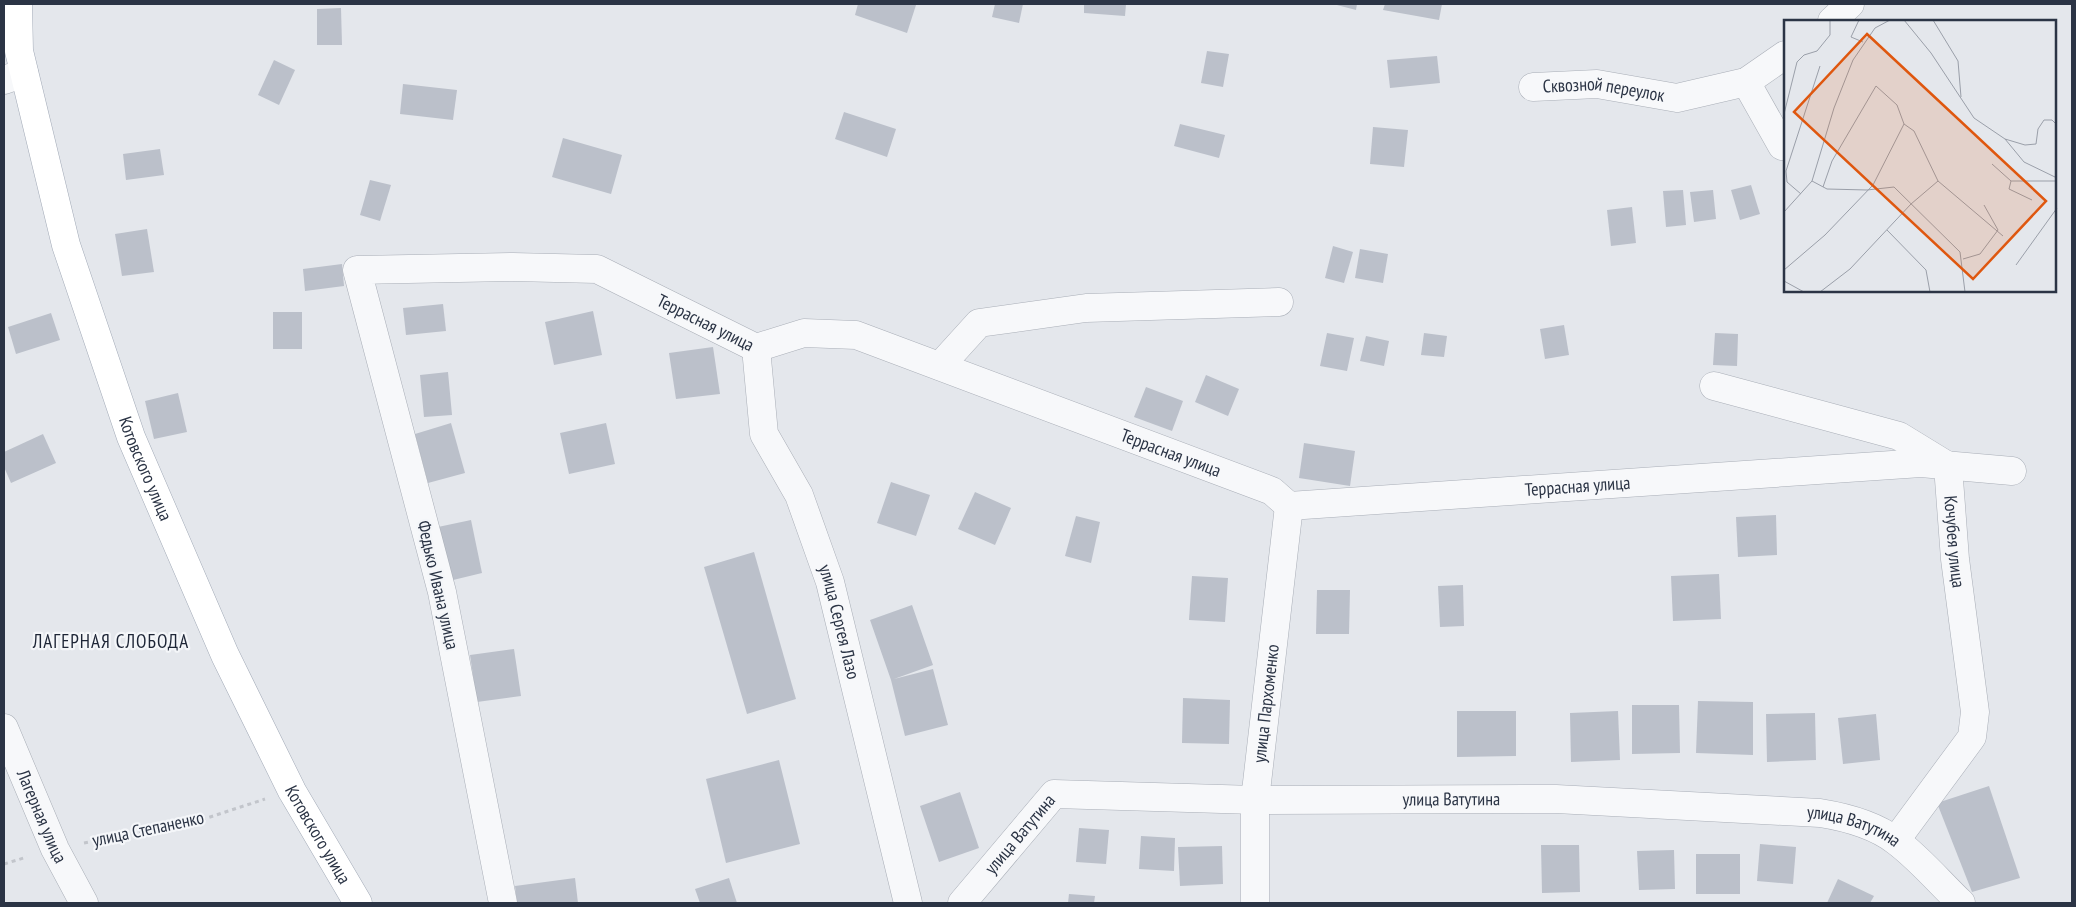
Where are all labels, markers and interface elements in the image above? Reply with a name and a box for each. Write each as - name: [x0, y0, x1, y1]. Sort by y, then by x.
- inset map: [1784, 20, 2056, 292]
- street label: Сквозной переулок: [1542, 72, 1666, 107]
- street label: Террасная улица: [653, 289, 758, 356]
- street label: Котовского улица: [114, 414, 178, 524]
- street label: Террасная улица: [1117, 423, 1224, 482]
- street label: Террасная улица: [1524, 471, 1631, 501]
- street label: Кочубея улица: [1939, 495, 1971, 589]
- street label: Федько Ивана улица: [412, 518, 464, 652]
- street label: улица Сергея Лазо: [814, 561, 865, 682]
- district label: ЛАГЕРНАЯ СЛОБОДА: [32, 629, 189, 653]
- street label: улица Пархоменко: [1247, 643, 1284, 764]
- street label: Лагерная улица: [11, 765, 72, 867]
- street label: Котовского улица: [280, 781, 356, 888]
- street label: улица Ватутина: [1402, 787, 1500, 811]
- street label: улица Ватутина: [979, 789, 1060, 879]
- street label: улица Ватутина: [1806, 800, 1906, 852]
- street label: улица Степаненко: [90, 805, 206, 852]

